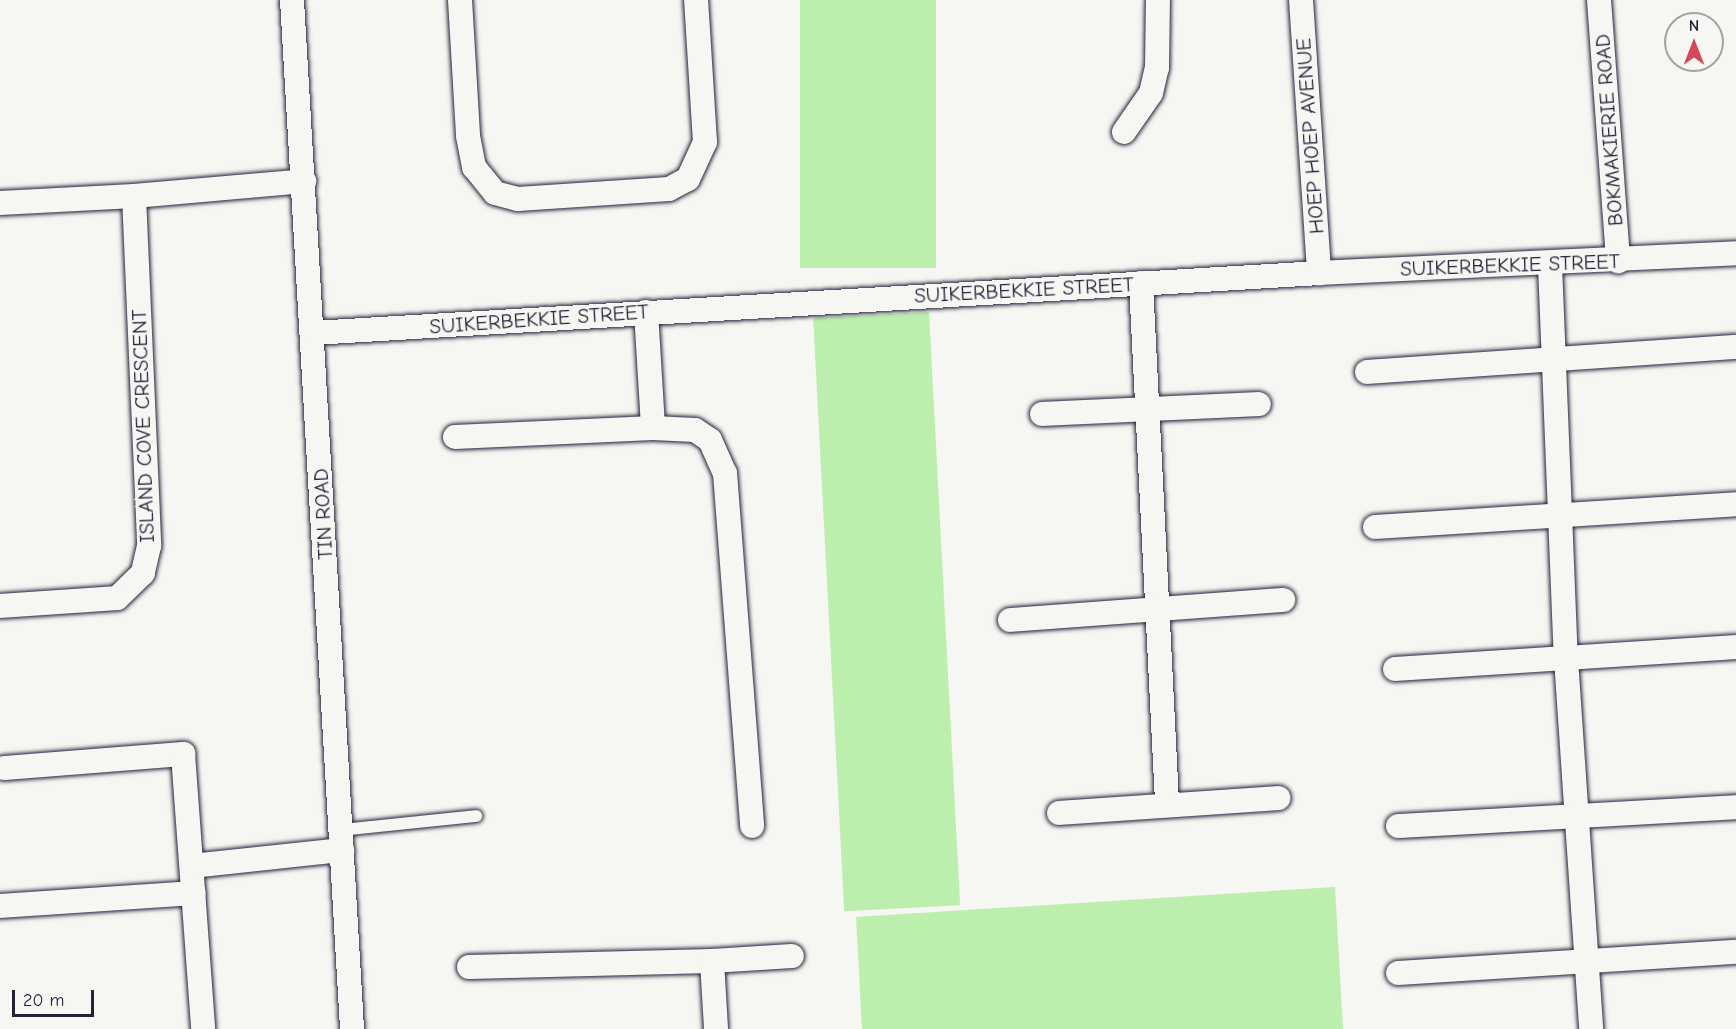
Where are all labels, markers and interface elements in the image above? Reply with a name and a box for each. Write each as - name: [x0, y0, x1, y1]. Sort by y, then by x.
- north arrow: [1664, 12, 1724, 72]
- text: N: [1689, 17, 1699, 35]
- street label: BOKMAKIERIE ROAD: [1590, 33, 1628, 227]
- street label: HOEP HOEP AVENUE: [1291, 37, 1329, 235]
- street label: SUIKERBEKKIE STREET: [1400, 249, 1620, 281]
- street label: SUIKERBEKKIE STREET: [914, 272, 1134, 308]
- street label: SUIKERBEKKIE STREET: [429, 299, 649, 339]
- street label: ISLAND COVE CRESCENT: [126, 309, 160, 543]
- street label: TIN ROAD: [308, 468, 338, 560]
- scale bar: [15, 978, 98, 1016]
- text: 20 m: [23, 990, 64, 1011]

